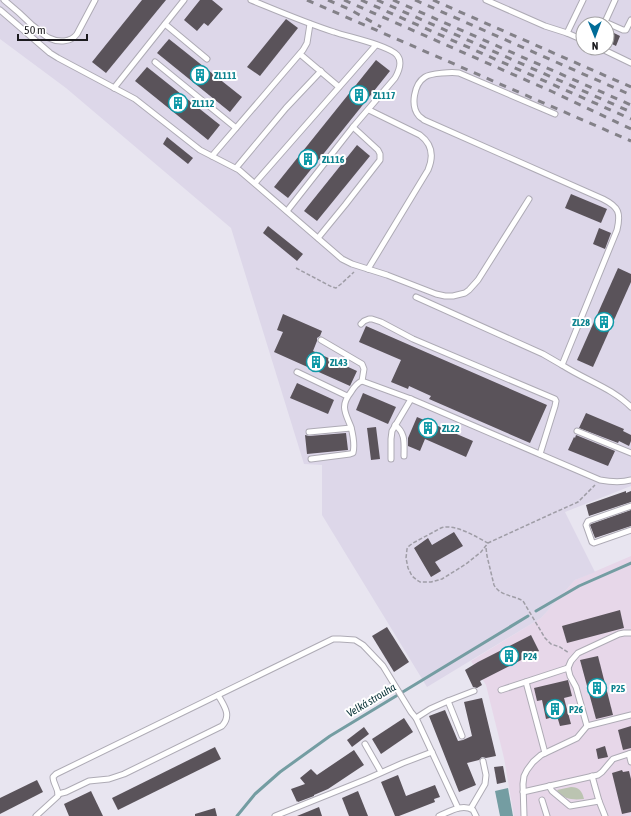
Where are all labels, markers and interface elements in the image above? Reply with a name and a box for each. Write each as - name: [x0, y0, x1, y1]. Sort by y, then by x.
- scale bar: [18, 16, 87, 42]
- north arrow: [575, 16, 615, 56]
- text: 50 m: [24, 23, 46, 37]
- text: N: [592, 40, 599, 52]
- building icon: ZL111: [189, 64, 211, 86]
- place label: ZL111: [214, 70, 237, 81]
- building icon: ZL117: [348, 84, 370, 106]
- place label: ZL117: [373, 90, 396, 101]
- building icon: ZL112: [167, 92, 189, 114]
- place label: ZL112: [192, 98, 215, 109]
- building icon: ZL116: [297, 148, 319, 170]
- place label: ZL116: [322, 154, 345, 165]
- building icon: ZL28: [593, 311, 615, 333]
- place label: ZL28: [572, 317, 590, 328]
- building icon: ZL43: [305, 351, 327, 373]
- place label: ZL43: [330, 357, 348, 368]
- building icon: ZL22: [417, 417, 439, 439]
- place label: ZL22: [442, 423, 460, 434]
- building icon: P24: [498, 645, 520, 667]
- place label: P24: [523, 651, 538, 662]
- building icon: P25: [586, 677, 608, 699]
- water label: Velká strouha: [344, 681, 398, 719]
- place label: P25: [611, 683, 626, 694]
- building icon: P26: [544, 698, 566, 720]
- place label: P26: [569, 704, 584, 715]

